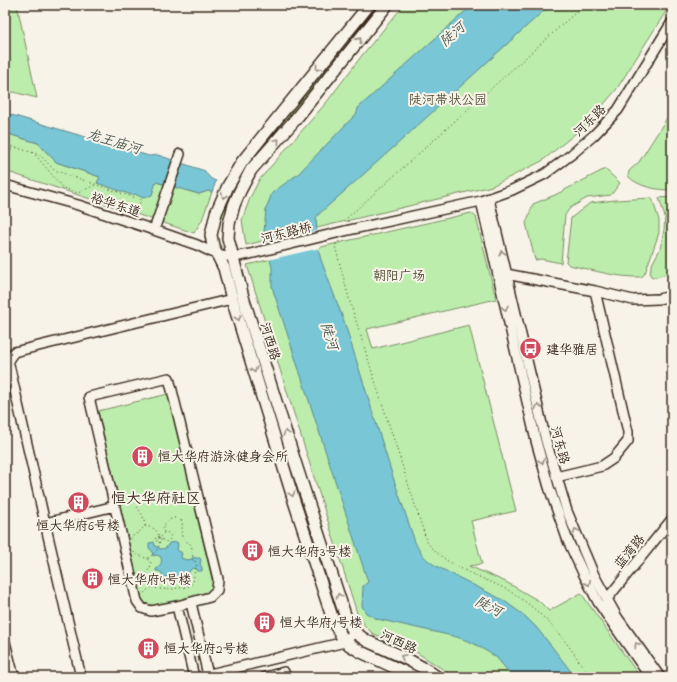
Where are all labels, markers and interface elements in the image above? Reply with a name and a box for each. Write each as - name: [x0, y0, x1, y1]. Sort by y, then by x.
- water label: 陡河: [436, 17, 472, 52]
- one-way arrow: [354, 38, 361, 45]
- one-way arrow: [316, 63, 323, 70]
- park label: 陡河带状公园: [409, 91, 487, 110]
- street label: 河东路: [569, 101, 611, 141]
- water label: 龙王庙河: [84, 124, 145, 161]
- one-way arrow: [272, 138, 279, 146]
- street label: 裕华东道: [88, 188, 143, 222]
- one-way arrow: [220, 193, 228, 200]
- street label: 河东路桥: [259, 218, 314, 249]
- one-way arrow: [498, 250, 506, 256]
- park label: 朝阳广场: [373, 267, 425, 286]
- one-way arrow: [500, 304, 509, 311]
- one-way arrow: [233, 314, 242, 321]
- street label: 河西路: [255, 320, 284, 363]
- water label: 陡河: [314, 320, 344, 355]
- bus stop icon: 建华雅居: [517, 336, 543, 362]
- place label: 建华雅居: [546, 341, 598, 360]
- one-way arrow: [249, 366, 258, 373]
- one-way arrow: [534, 404, 543, 411]
- street label: 河东路: [545, 424, 574, 467]
- one-way arrow: [282, 430, 291, 437]
- building icon: 恒大华府游泳健身会所: [130, 443, 156, 469]
- place label: 恒大华府游泳健身会所: [158, 448, 288, 467]
- one-way arrow: [537, 458, 546, 465]
- district label: 恒大华府社区: [111, 488, 201, 510]
- building icon: 恒大华府6号楼: [65, 490, 91, 516]
- one-way arrow: [287, 491, 296, 498]
- place label: 恒大华府6号楼: [36, 517, 120, 536]
- one-way arrow: [572, 528, 580, 535]
- street label: 蓝湾路: [611, 531, 650, 573]
- building icon: 恒大华府3号楼: [240, 538, 266, 564]
- place label: 恒大华府3号楼: [268, 543, 351, 562]
- building icon: 恒大华府4号楼: [79, 566, 105, 592]
- place label: 恒大华府4号楼: [108, 571, 191, 590]
- one-way arrow: [583, 578, 591, 586]
- water label: 陡河: [471, 592, 507, 624]
- one-way arrow: [335, 593, 344, 600]
- building icon: 恒大华府1号楼: [252, 609, 278, 635]
- place label: 恒大华府1号楼: [280, 614, 362, 633]
- street label: 河西路: [377, 626, 420, 659]
- building icon: 恒大华府2号楼: [136, 635, 162, 661]
- place label: 恒大华府2号楼: [164, 640, 248, 659]
- one-way arrow: [634, 642, 642, 649]
- one-way arrow: [400, 655, 407, 662]

